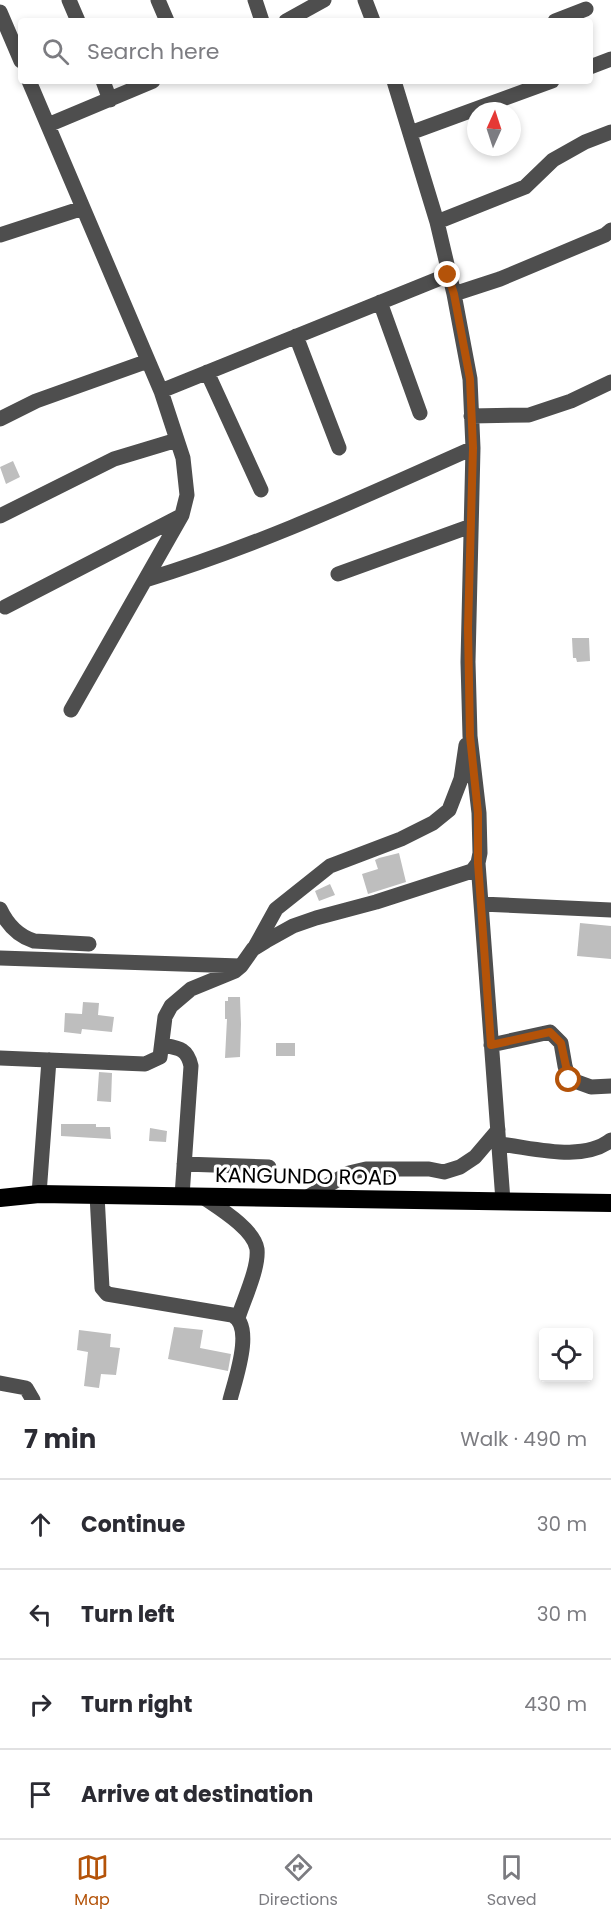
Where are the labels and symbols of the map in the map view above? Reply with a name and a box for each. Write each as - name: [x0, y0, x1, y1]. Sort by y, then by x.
- north arrow: [467, 102, 521, 156]
- route end: [434, 261, 460, 287]
- route start: [555, 1066, 581, 1092]
- street label: KANGUNDO ROAD: [215, 1160, 397, 1192]

